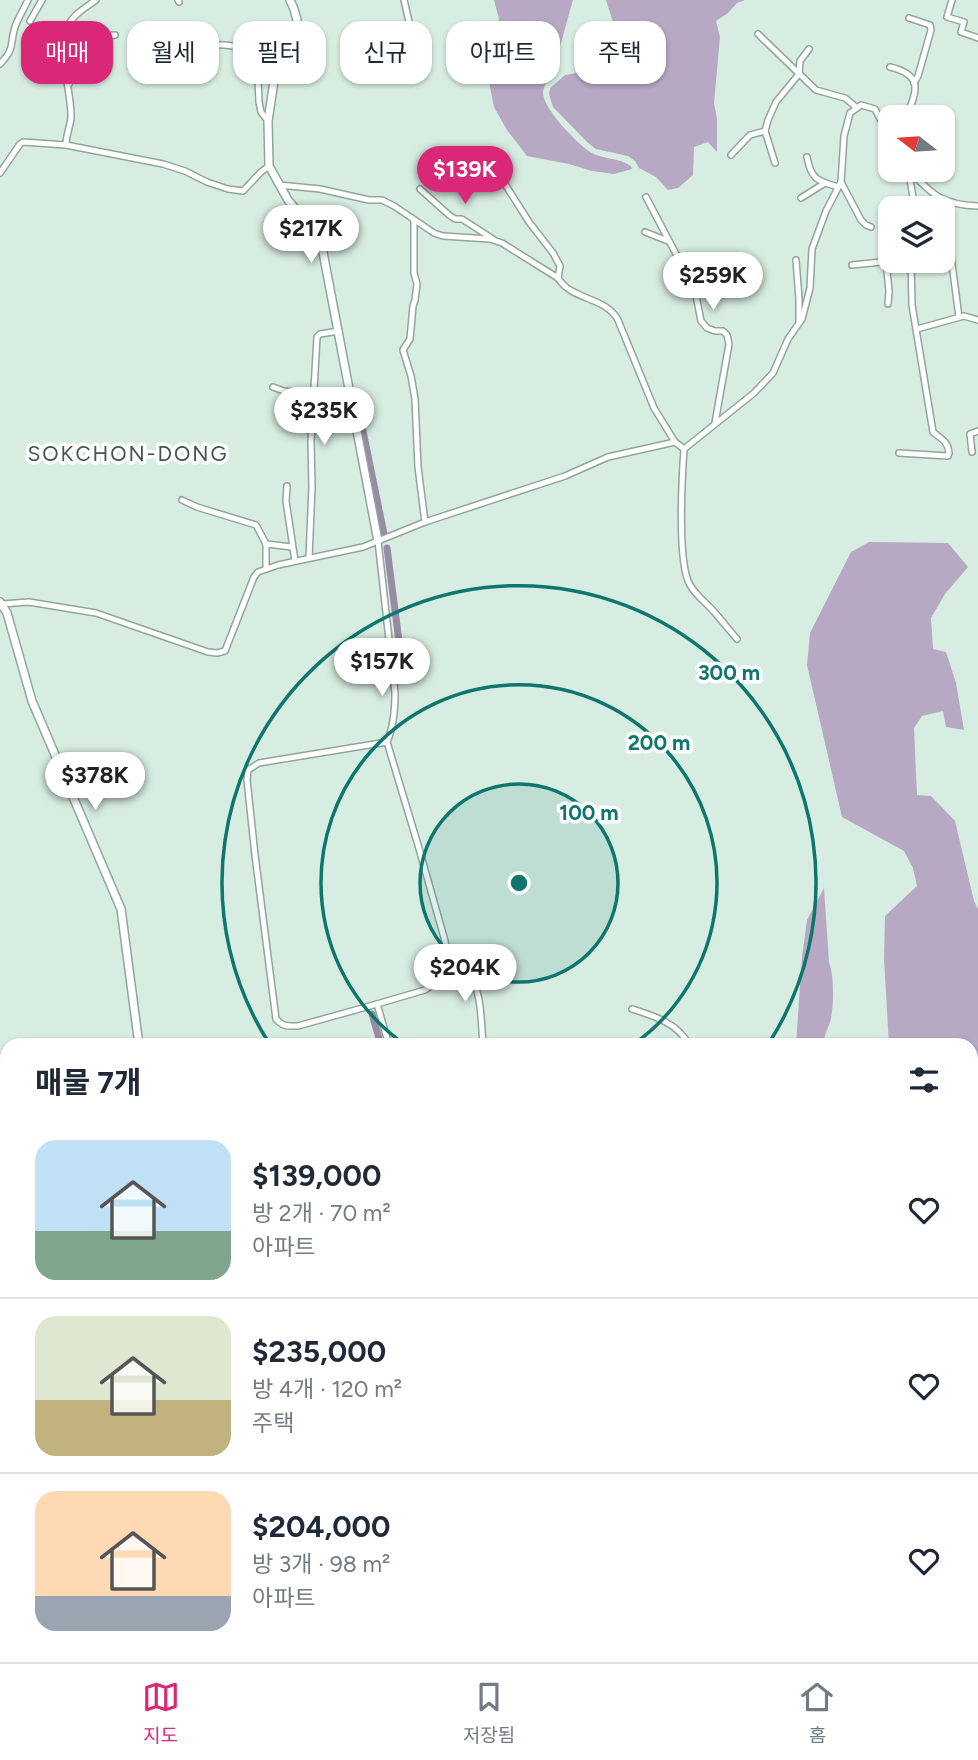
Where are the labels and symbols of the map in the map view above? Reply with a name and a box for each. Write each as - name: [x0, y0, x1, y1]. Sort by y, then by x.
- north arrow: [878, 105, 956, 182]
- pin: $139K: [416, 146, 514, 206]
- pin: $217K: [262, 205, 360, 265]
- pin: $259K: [664, 252, 762, 312]
- pin: $235K: [275, 388, 373, 447]
- district label: SOKCHON-DONG: [27, 441, 229, 466]
- pin: $157K: [333, 638, 431, 698]
- text: 300 m: [698, 660, 760, 685]
- text: 200 m: [628, 730, 690, 755]
- pin: $378K: [46, 752, 144, 812]
- text: 100 m: [559, 800, 619, 825]
- centre of rings: [507, 871, 531, 895]
- pin: $204K: [416, 944, 514, 1004]

